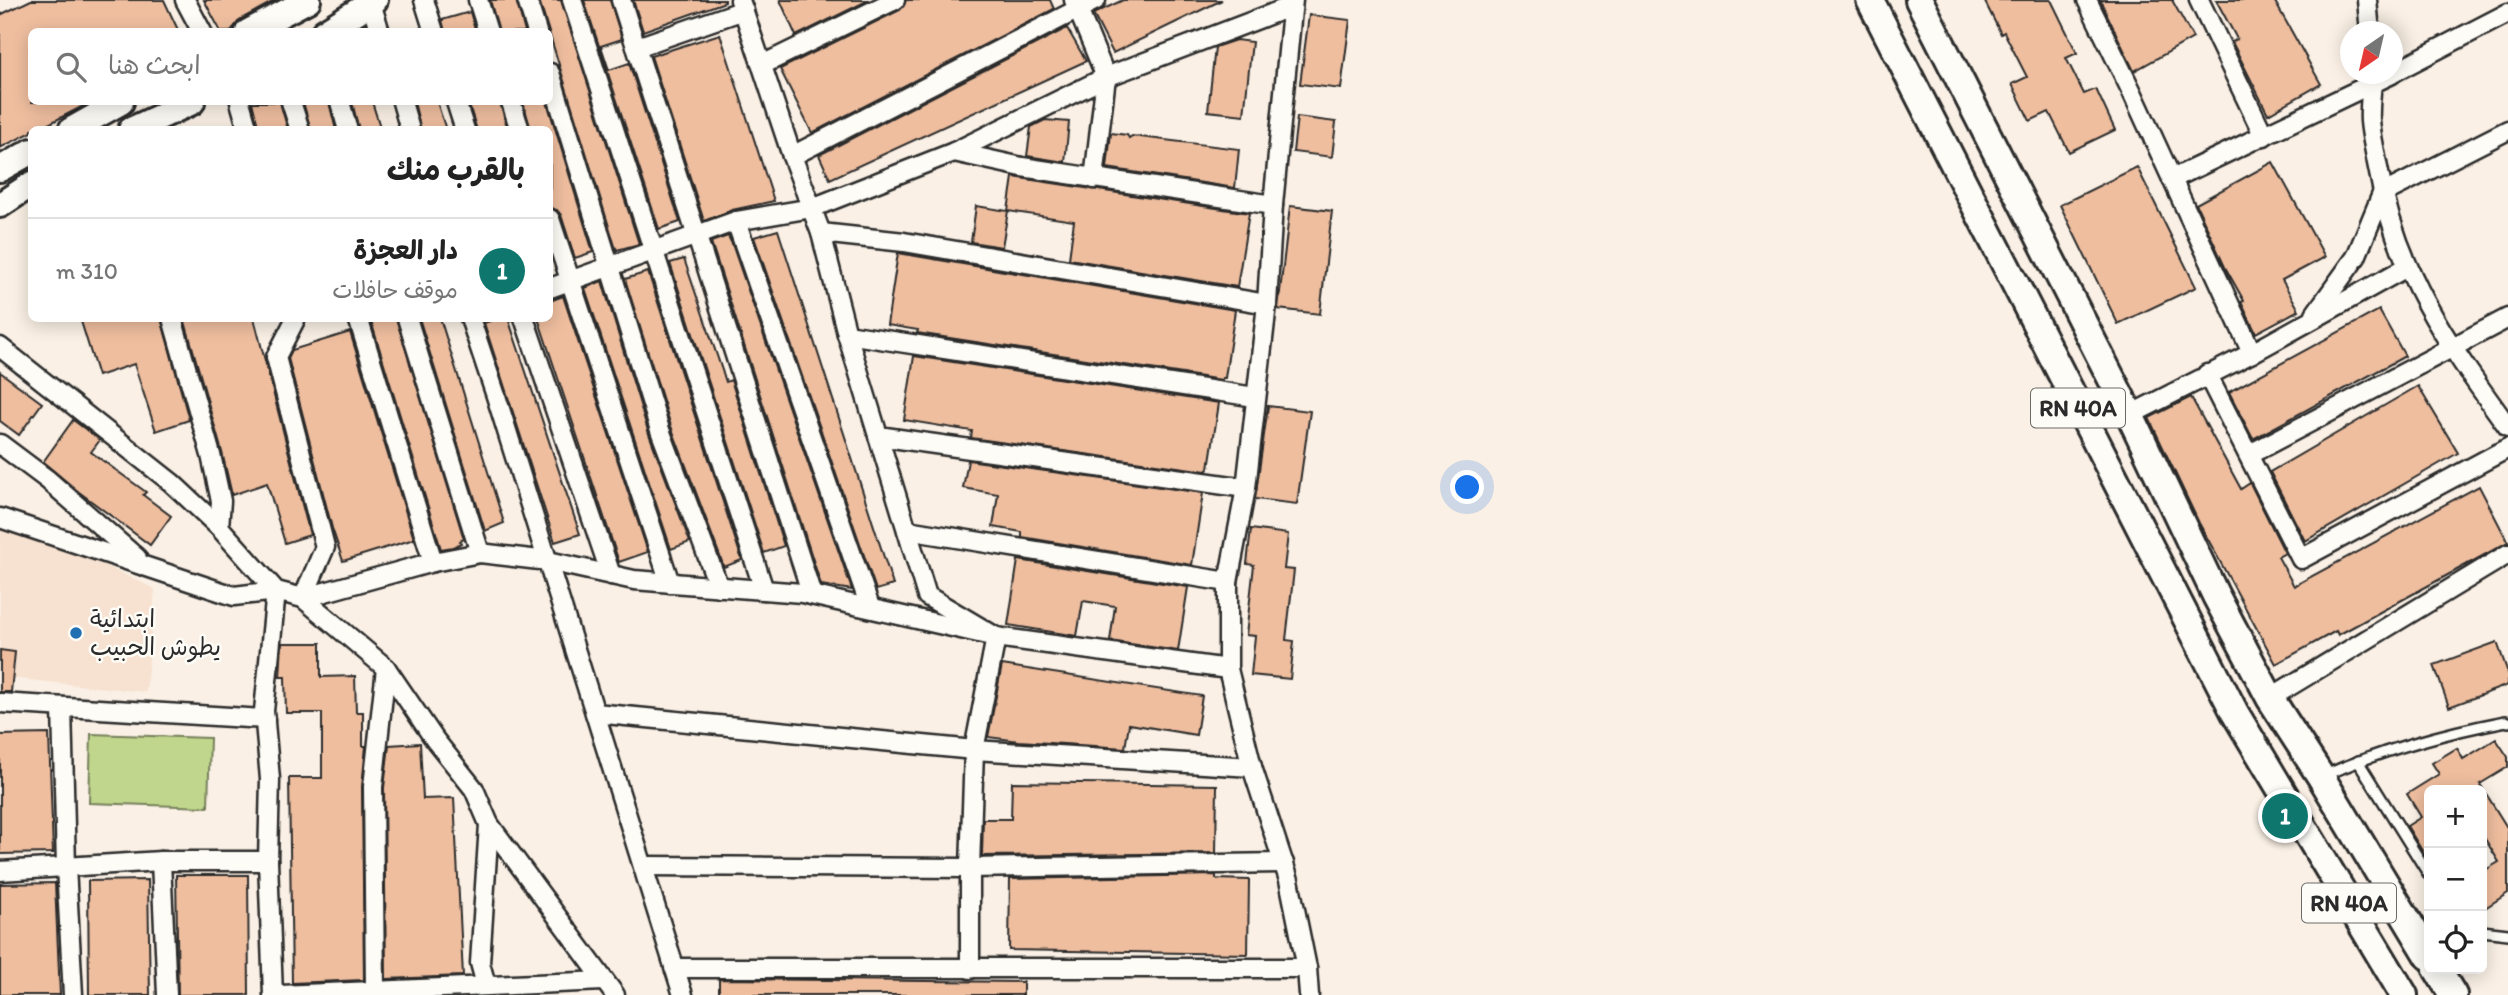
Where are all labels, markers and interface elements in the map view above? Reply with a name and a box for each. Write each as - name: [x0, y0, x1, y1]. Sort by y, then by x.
- north arrow: [2340, 21, 2403, 84]
- search box: [28, 28, 553, 105]
- icon: search: [52, 48, 90, 86]
- text: ابحث هنا: [108, 49, 201, 81]
- text: بالقرب منك: [387, 151, 525, 188]
- text: دار العجزة: [353, 234, 458, 266]
- text: 310 m: [56, 257, 118, 285]
- text: 1: [497, 257, 507, 285]
- text: موقف حافلات: [332, 276, 458, 304]
- road number: RN 40A: [2031, 388, 2125, 428]
- your location: [1450, 470, 1484, 504]
- place label: ابتدائية يطوش الحبيب: [90, 604, 221, 663]
- marker: ابتدائية يطوش الحبيب: [68, 625, 84, 641]
- map controls: [2424, 785, 2487, 974]
- button: +: [2424, 785, 2487, 848]
- pin: 1: [2262, 790, 2308, 842]
- button: −: [2424, 848, 2487, 911]
- road number: RN 40A: [2302, 884, 2396, 922]
- button: locate: [2424, 911, 2487, 974]

